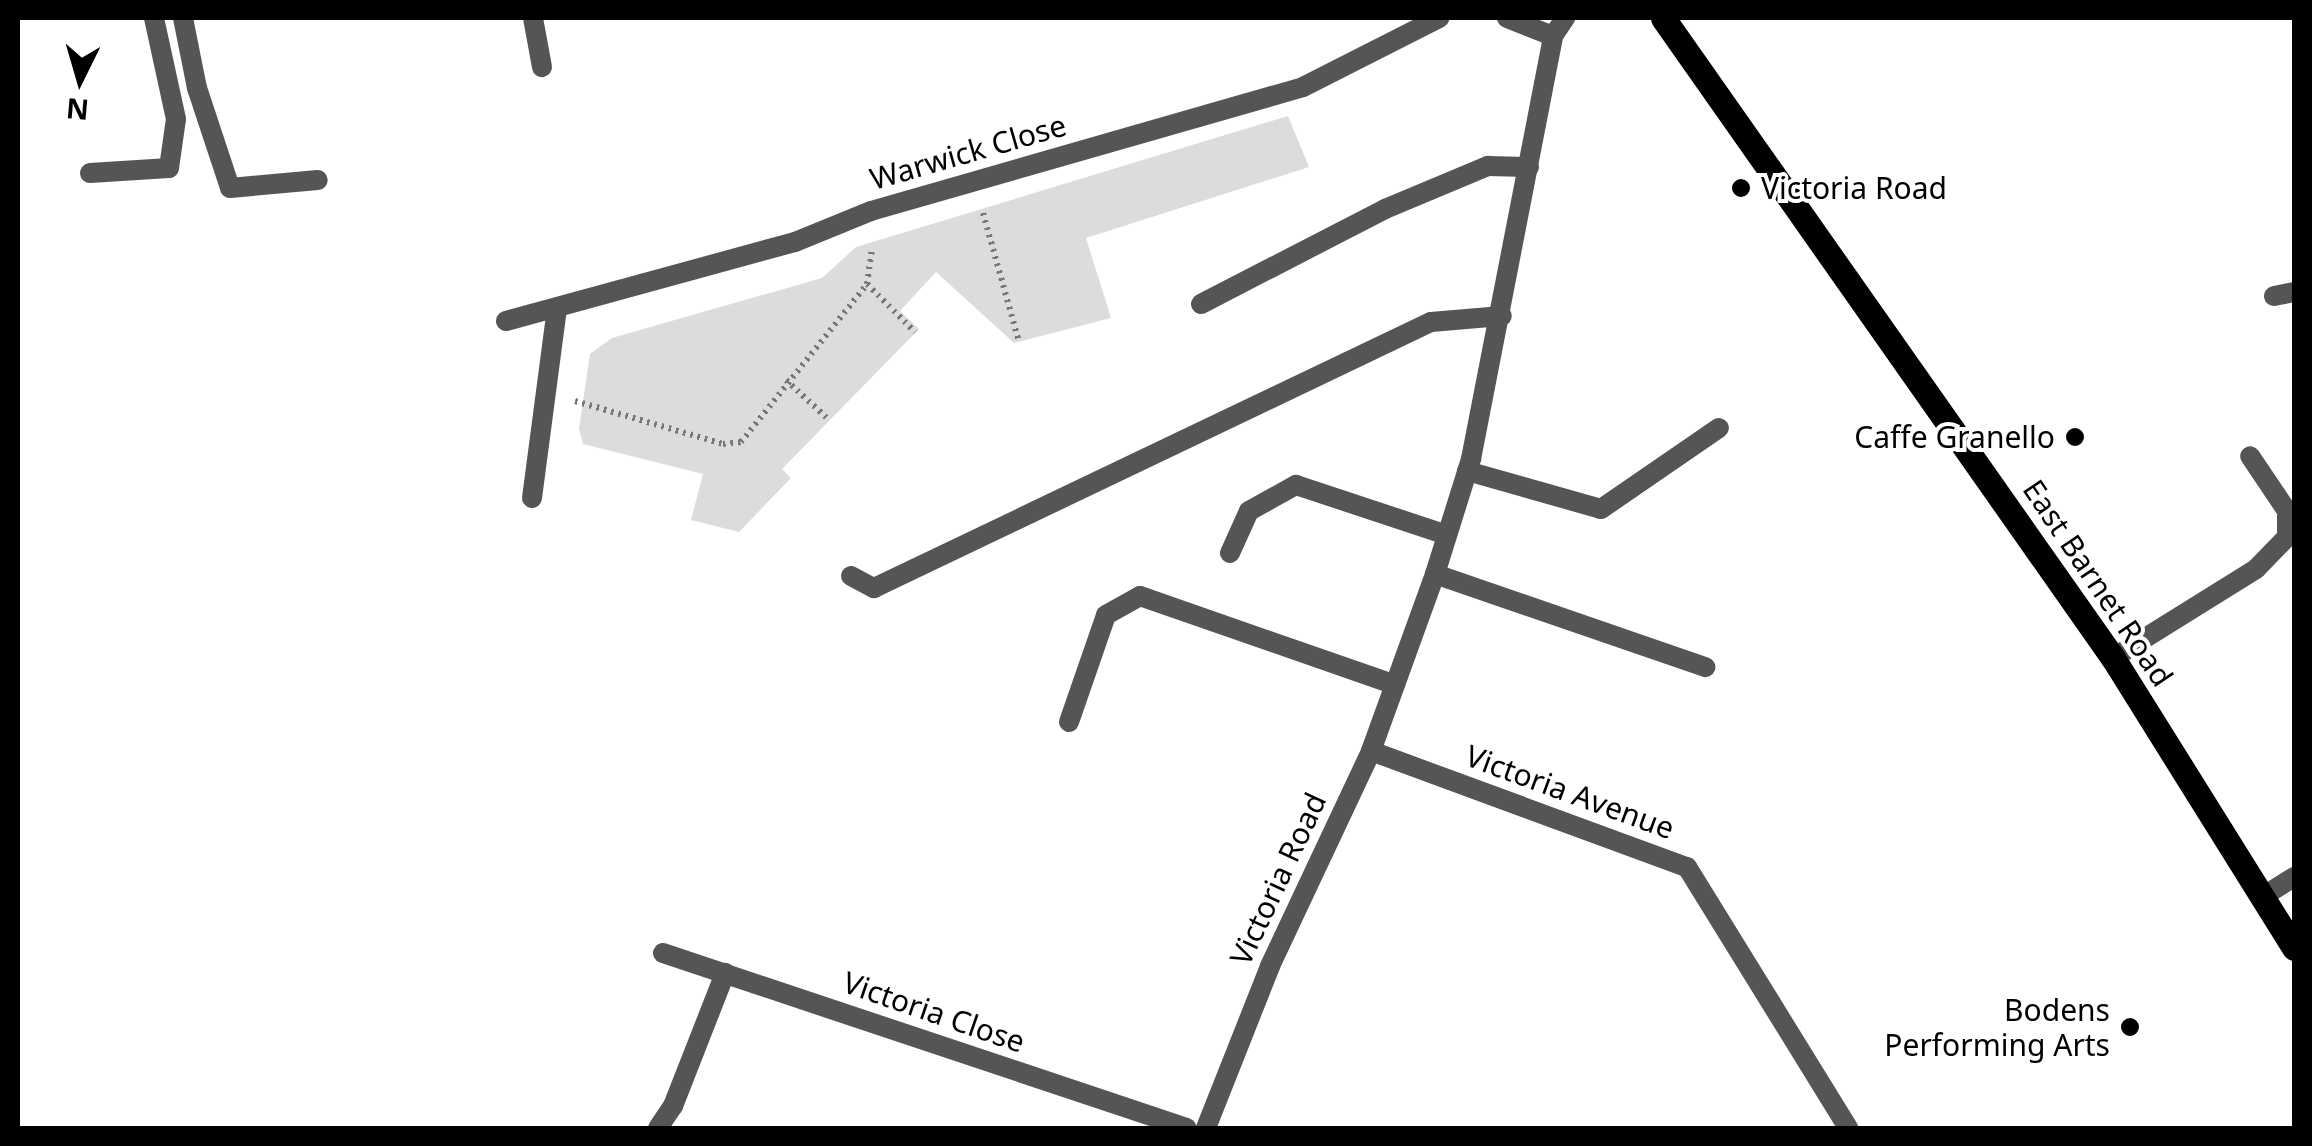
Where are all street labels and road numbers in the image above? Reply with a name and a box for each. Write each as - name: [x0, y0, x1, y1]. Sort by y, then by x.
- street label: Warwick Close: [866, 107, 1070, 197]
- street label: East Barnet Road: [2016, 473, 2180, 693]
- street label: Victoria Avenue: [1461, 738, 1679, 846]
- street label: Victoria Road: [1222, 787, 1334, 971]
- street label: Victoria Close: [838, 964, 1030, 1060]

